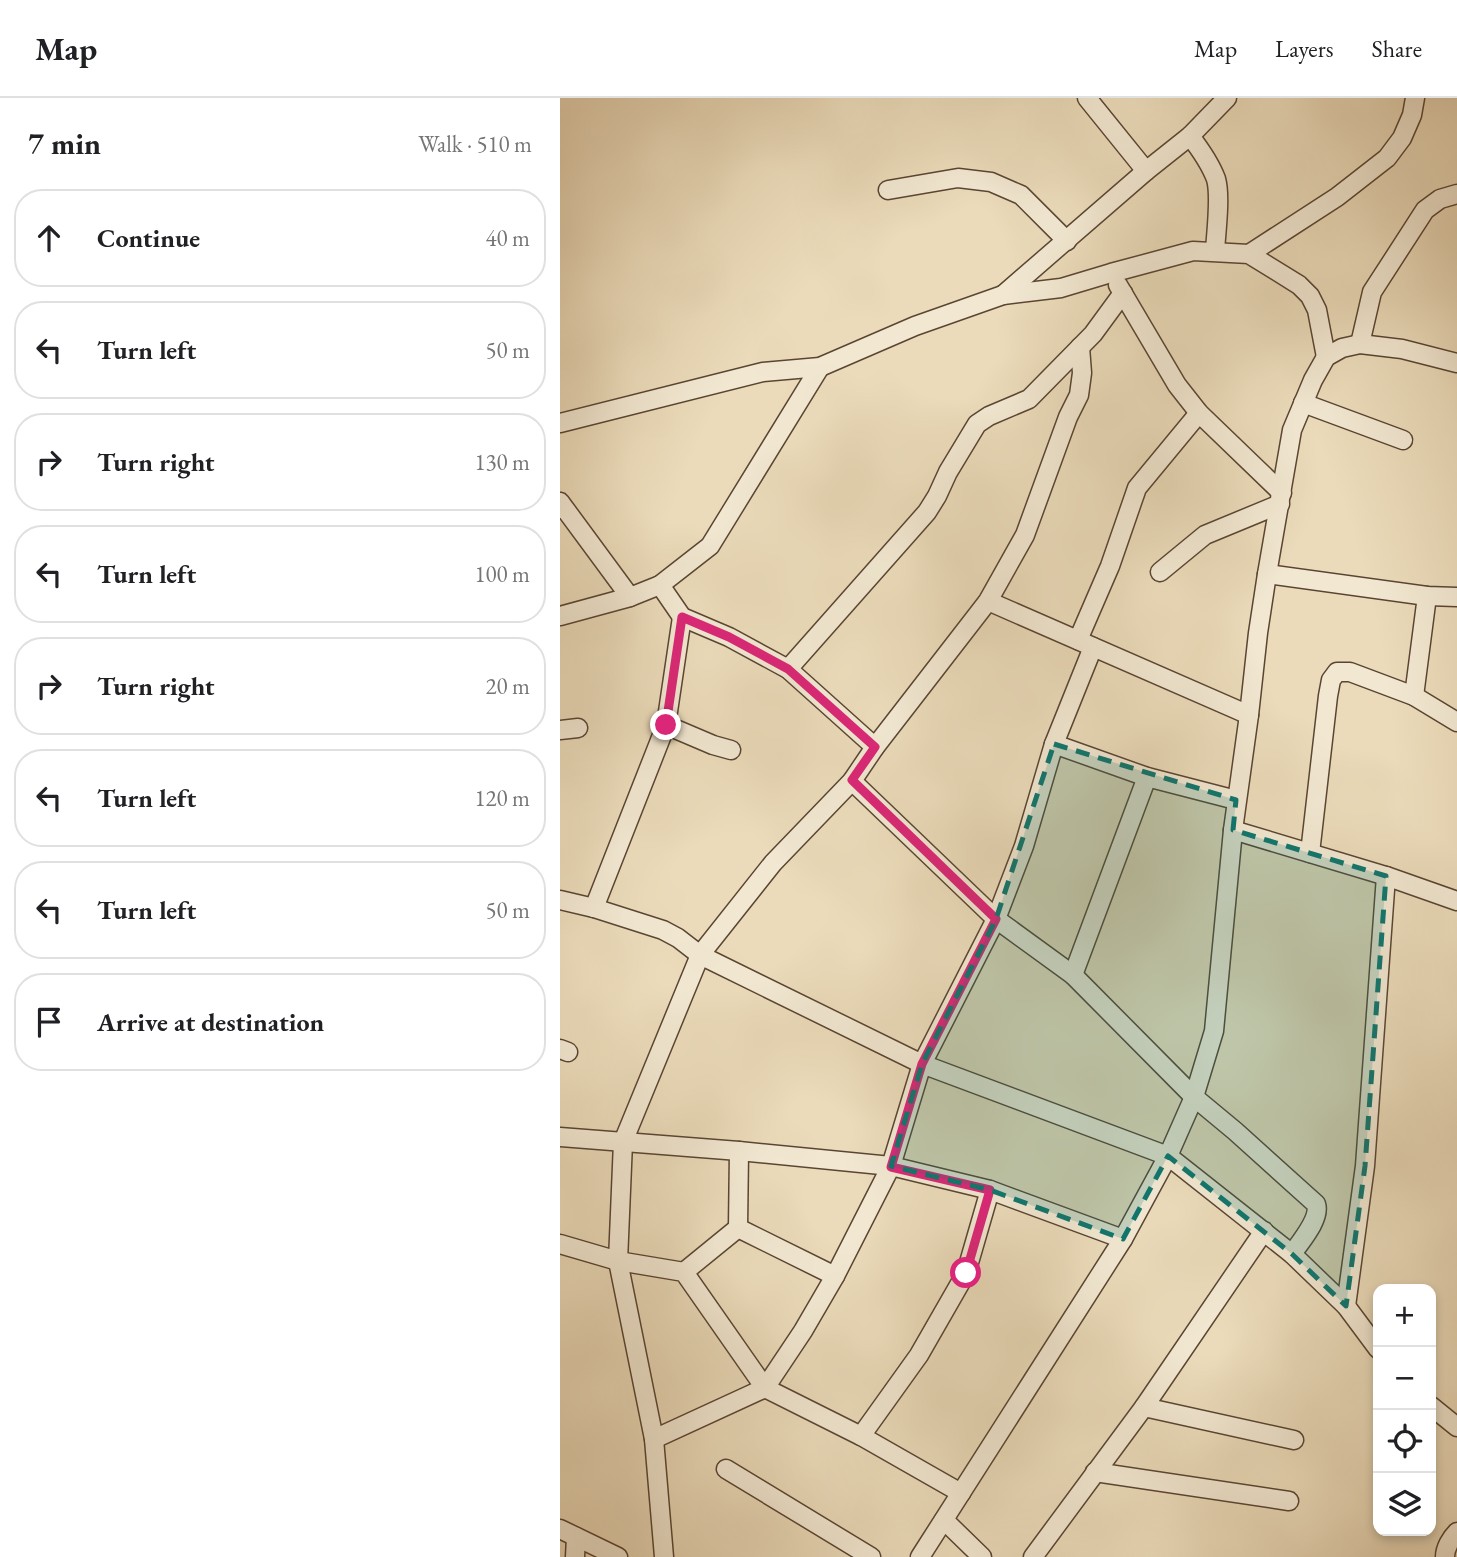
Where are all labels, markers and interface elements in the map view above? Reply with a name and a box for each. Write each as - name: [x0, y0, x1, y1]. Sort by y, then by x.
- text: Map: [35, 27, 97, 70]
- text: Map: [1194, 33, 1237, 64]
- text: Layers: [1275, 33, 1334, 64]
- text: Share: [1372, 33, 1422, 64]
- text: 7 min: [28, 124, 101, 163]
- text: Walk · 510 m: [418, 129, 532, 159]
- icon: ahead: [30, 219, 68, 257]
- text: Continue: [97, 221, 200, 255]
- text: 40 m: [485, 223, 530, 253]
- icon: left: [30, 331, 68, 369]
- text: Turn left: [97, 333, 196, 367]
- text: 50 m: [485, 335, 530, 365]
- icon: right: [30, 443, 68, 481]
- text: Turn right: [97, 445, 215, 479]
- text: 130 m: [474, 447, 530, 477]
- icon: left: [30, 555, 68, 593]
- text: Turn left: [97, 557, 196, 591]
- text: 100 m: [474, 559, 530, 589]
- icon: right: [30, 667, 68, 705]
- text: Turn right: [97, 669, 215, 703]
- text: 20 m: [485, 671, 530, 701]
- route end: [650, 709, 681, 740]
- icon: left: [30, 779, 68, 817]
- text: Turn left: [97, 781, 196, 815]
- text: 120 m: [474, 783, 530, 813]
- icon: left: [30, 891, 68, 929]
- text: Turn left: [97, 893, 196, 927]
- text: 50 m: [485, 895, 530, 925]
- icon: arrive: [30, 1003, 68, 1041]
- text: Arrive at destination: [97, 1005, 324, 1039]
- route start: [950, 1257, 981, 1288]
- map controls: [1373, 1284, 1436, 1536]
- button: +: [1373, 1284, 1436, 1347]
- button: −: [1373, 1347, 1436, 1410]
- button: locate: [1373, 1410, 1436, 1473]
- button: layers: [1373, 1473, 1436, 1536]

